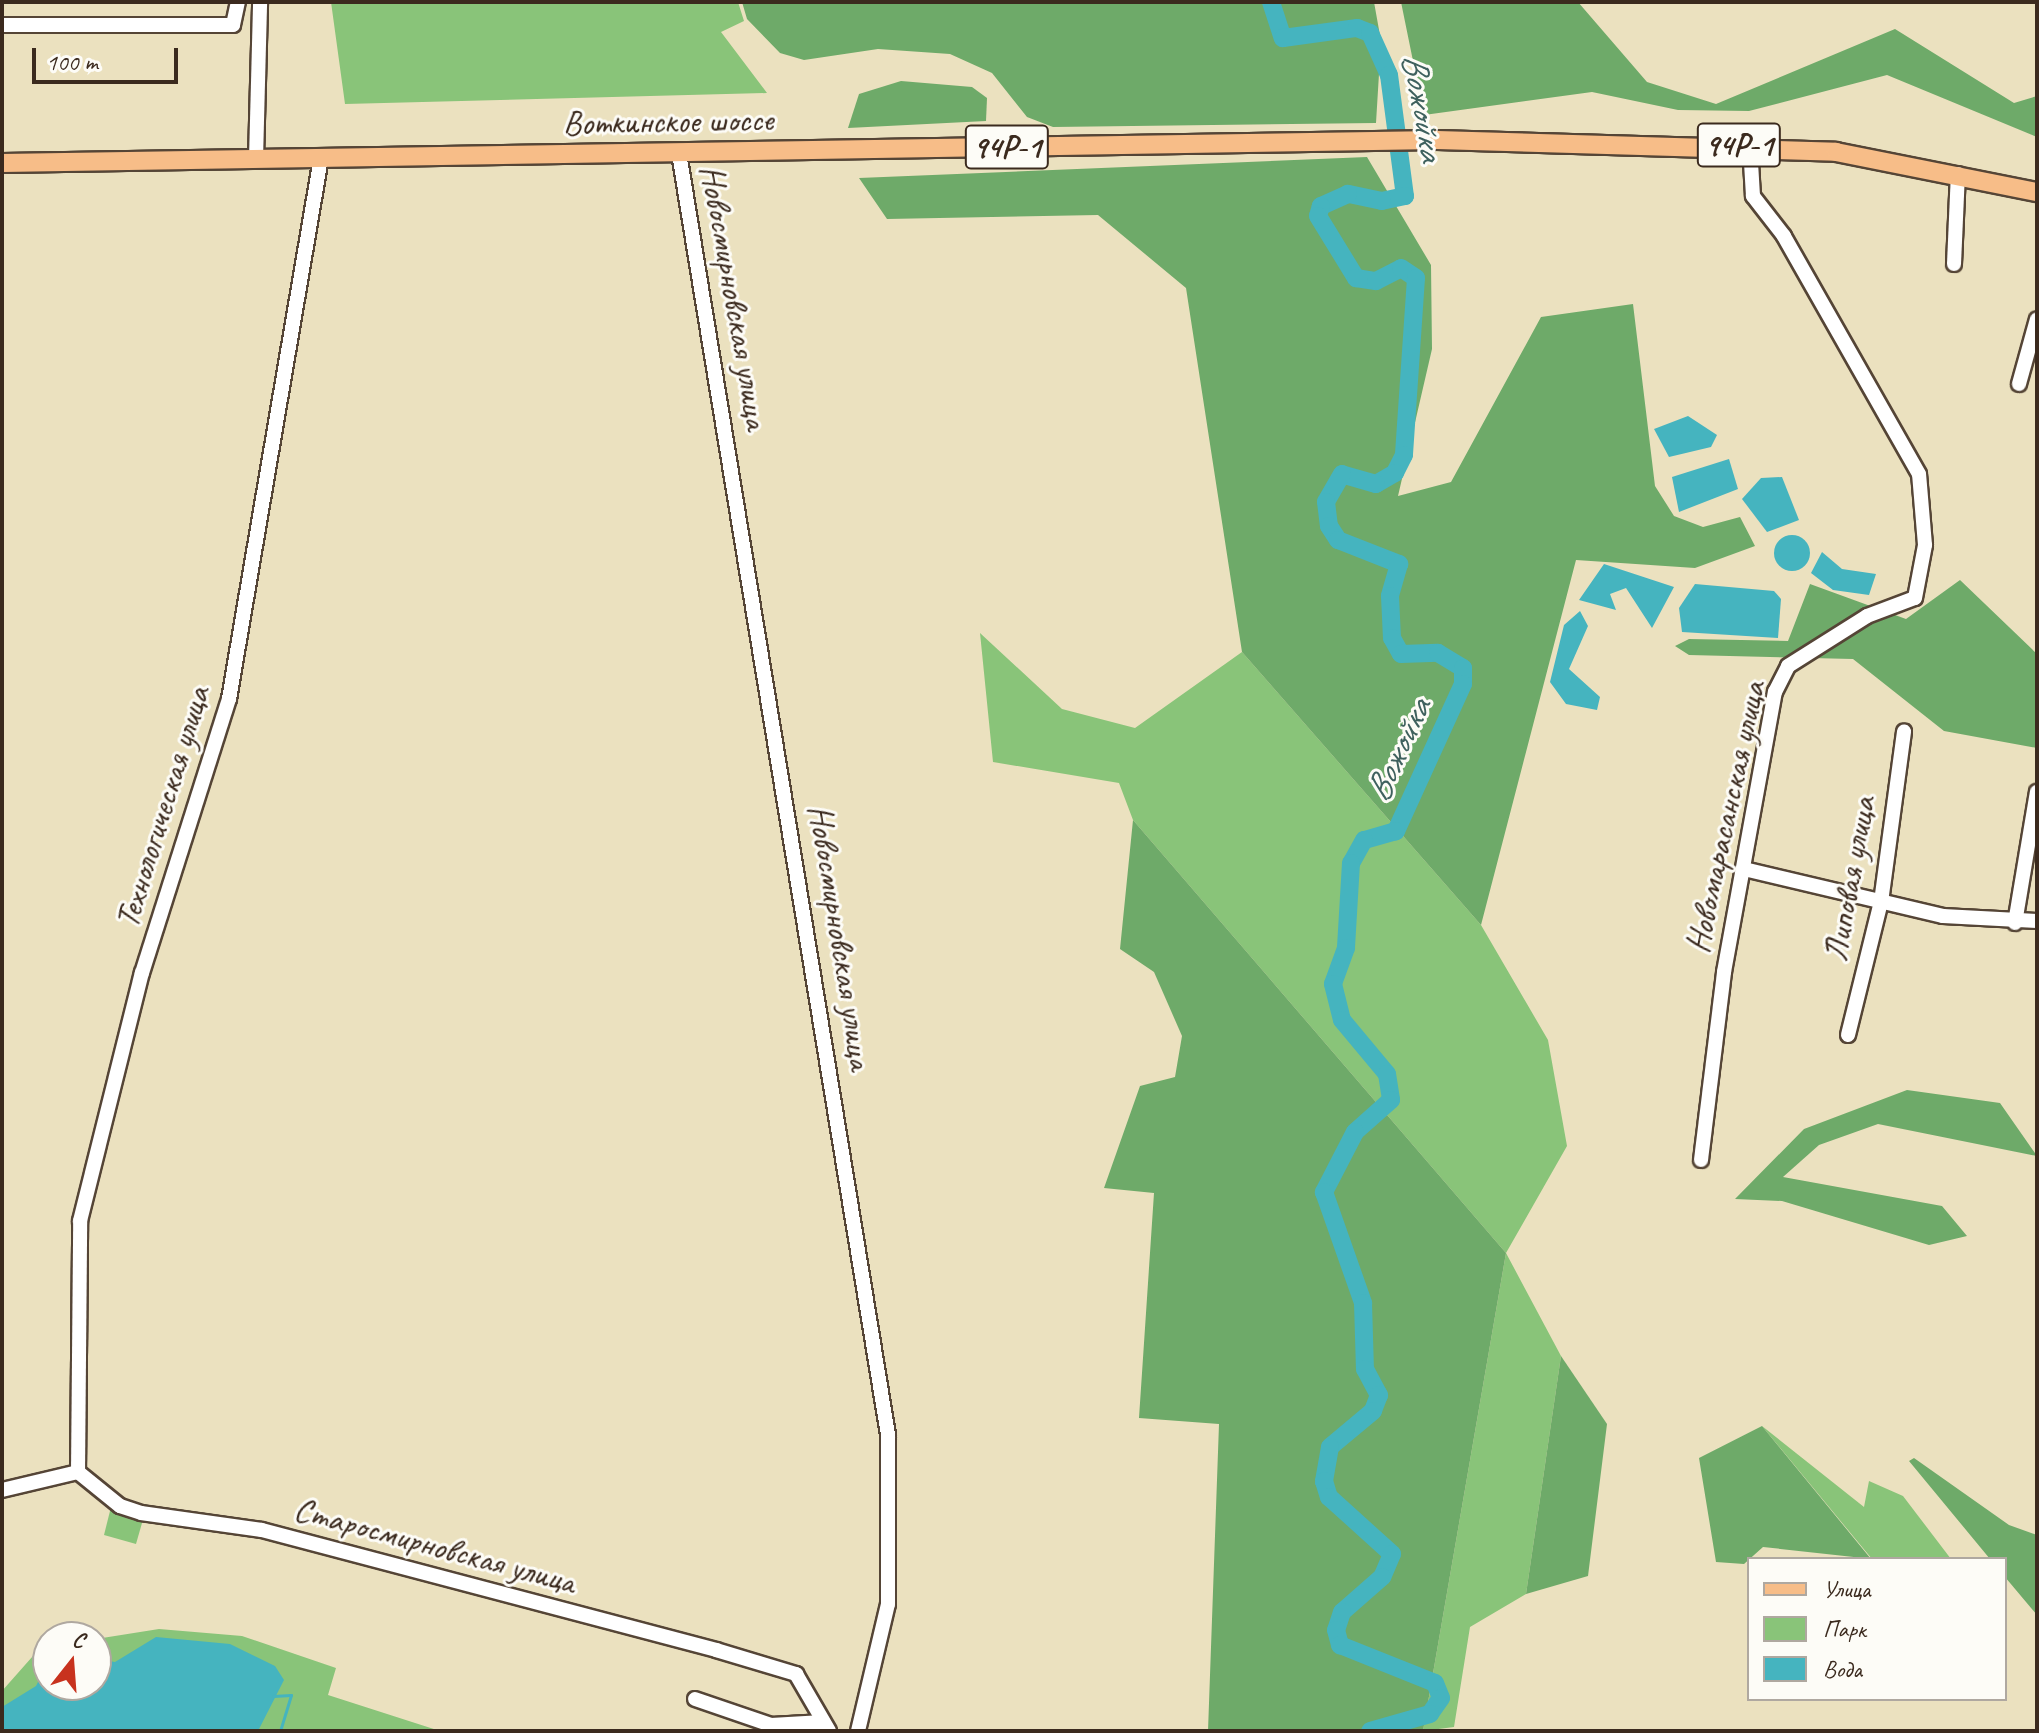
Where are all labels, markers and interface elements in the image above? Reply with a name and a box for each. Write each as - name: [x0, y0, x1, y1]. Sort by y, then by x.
- scale bar: [36, 32, 182, 82]
- text: 100 m: [46, 47, 98, 77]
- water label: Вожойка: [1392, 50, 1454, 164]
- street label: Воткинское шоссе: [561, 99, 775, 143]
- road number: 94Р-1: [1695, 117, 1783, 173]
- road number: 94Р-1: [963, 119, 1051, 175]
- street label: Новосмирновская улица: [692, 162, 778, 432]
- street label: Новомарасанская улица: [1676, 676, 1774, 958]
- street label: Технологическая улица: [105, 680, 219, 934]
- water label: Вожойка: [1356, 692, 1440, 808]
- street label: Липовая улица: [1814, 793, 1884, 965]
- street label: Новосмирновская улица: [800, 802, 882, 1072]
- street label: Старосмирновская улица: [290, 1488, 580, 1602]
- legend: [1747, 1557, 2007, 1701]
- text: Улица: [1823, 1574, 1871, 1604]
- text: Парк: [1823, 1614, 1866, 1644]
- north arrow: [32, 1621, 112, 1701]
- text: С: [69, 1625, 88, 1655]
- text: Вода: [1823, 1654, 1862, 1684]

